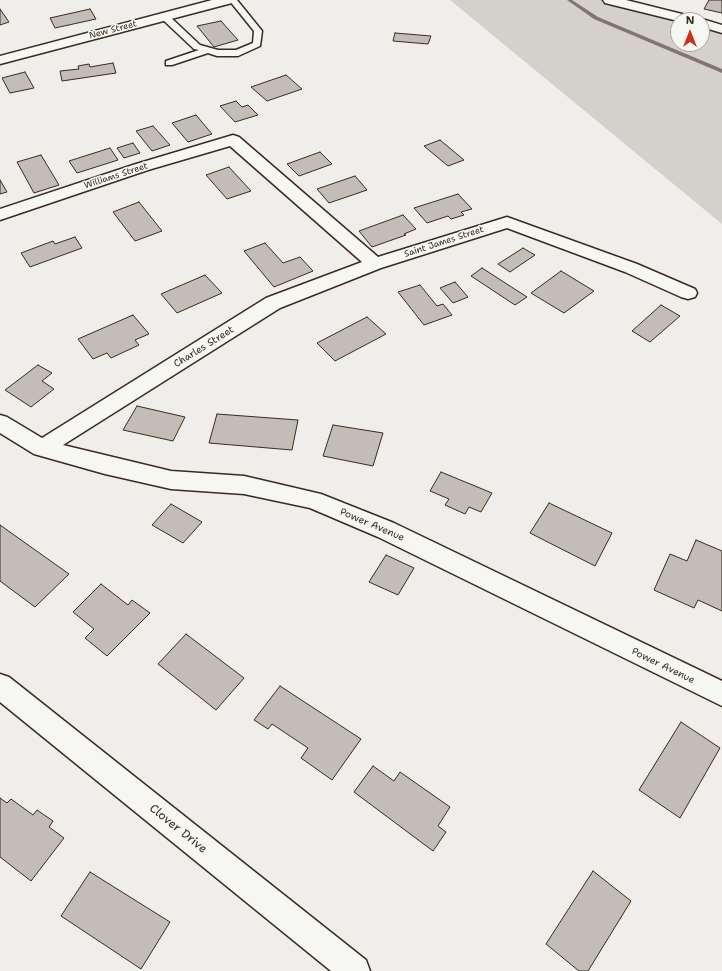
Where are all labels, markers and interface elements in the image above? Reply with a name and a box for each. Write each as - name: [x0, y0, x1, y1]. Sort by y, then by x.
- north arrow: [670, 12, 710, 52]
- text: N: [686, 13, 694, 28]
- street label: New Street: [88, 18, 138, 42]
- street label: Williams Street: [83, 161, 149, 191]
- street label: Saint James Street: [403, 224, 485, 260]
- street label: Charles Street: [172, 324, 236, 370]
- street label: Power Avenue: [338, 506, 406, 544]
- street label: Power Avenue: [629, 646, 697, 686]
- street label: Clover Drive: [146, 801, 210, 857]

